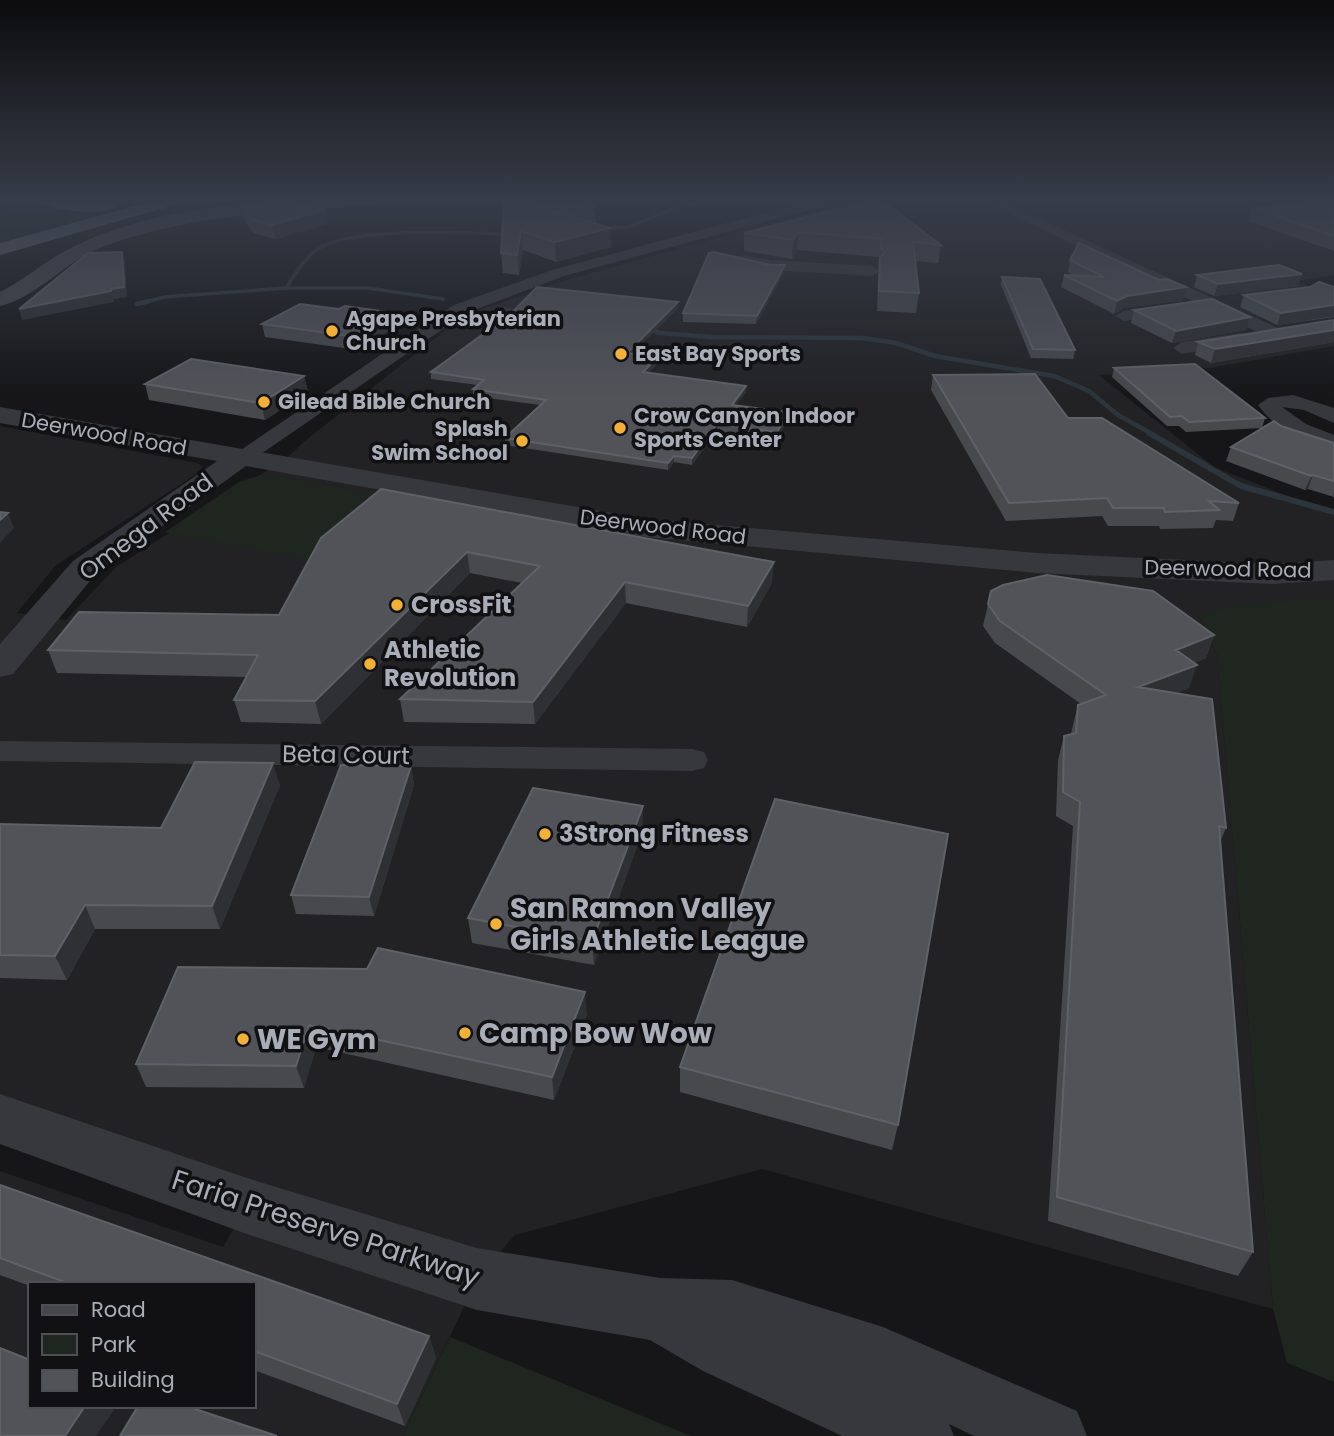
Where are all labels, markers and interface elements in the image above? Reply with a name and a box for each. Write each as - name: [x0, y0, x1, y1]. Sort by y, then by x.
- place label: Agape Presbyterian Church: [346, 304, 561, 357]
- marker: Agape Presbyterian Church: [324, 323, 340, 339]
- place label: East Bay Sports: [635, 339, 801, 368]
- marker: East Bay Sports: [613, 346, 629, 362]
- place label: Gilead Bible Church: [278, 387, 490, 416]
- marker: Gilead Bible Church: [256, 394, 272, 410]
- place label: Crow Canyon Indoor Sports Center: [634, 401, 855, 454]
- street label: Deerwood Road: [19, 405, 189, 462]
- place label: Splash Swim School: [371, 414, 508, 467]
- marker: Crow Canyon Indoor Sports Center: [612, 420, 628, 436]
- marker: Splash Swim School: [514, 433, 530, 449]
- street label: Omega Road: [72, 465, 219, 588]
- street label: Deerwood Road: [578, 502, 748, 551]
- street label: Deerwood Road: [1144, 553, 1312, 584]
- place label: CrossFit: [411, 588, 512, 621]
- marker: CrossFit: [389, 597, 405, 613]
- place label: Athletic Revolution: [384, 633, 516, 694]
- marker: Athletic Revolution: [362, 656, 378, 672]
- street label: Beta Court: [282, 737, 410, 772]
- place label: 3Strong Fitness: [559, 817, 749, 850]
- marker: 3Strong Fitness: [537, 826, 553, 842]
- place label: San Ramon Valley Girls Athletic League: [510, 889, 805, 960]
- marker: San Ramon Valley Girls Athletic League: [488, 916, 504, 932]
- place label: Camp Bow Wow: [479, 1014, 713, 1053]
- place label: WE Gym: [257, 1020, 376, 1059]
- marker: Camp Bow Wow: [457, 1025, 473, 1041]
- marker: WE Gym: [235, 1031, 251, 1047]
- street label: Faria Preserve Parkway: [167, 1160, 485, 1297]
- legend: [28, 1282, 256, 1408]
- text: Road: [91, 1295, 146, 1324]
- text: Park: [91, 1330, 136, 1359]
- text: Building: [91, 1365, 175, 1394]

